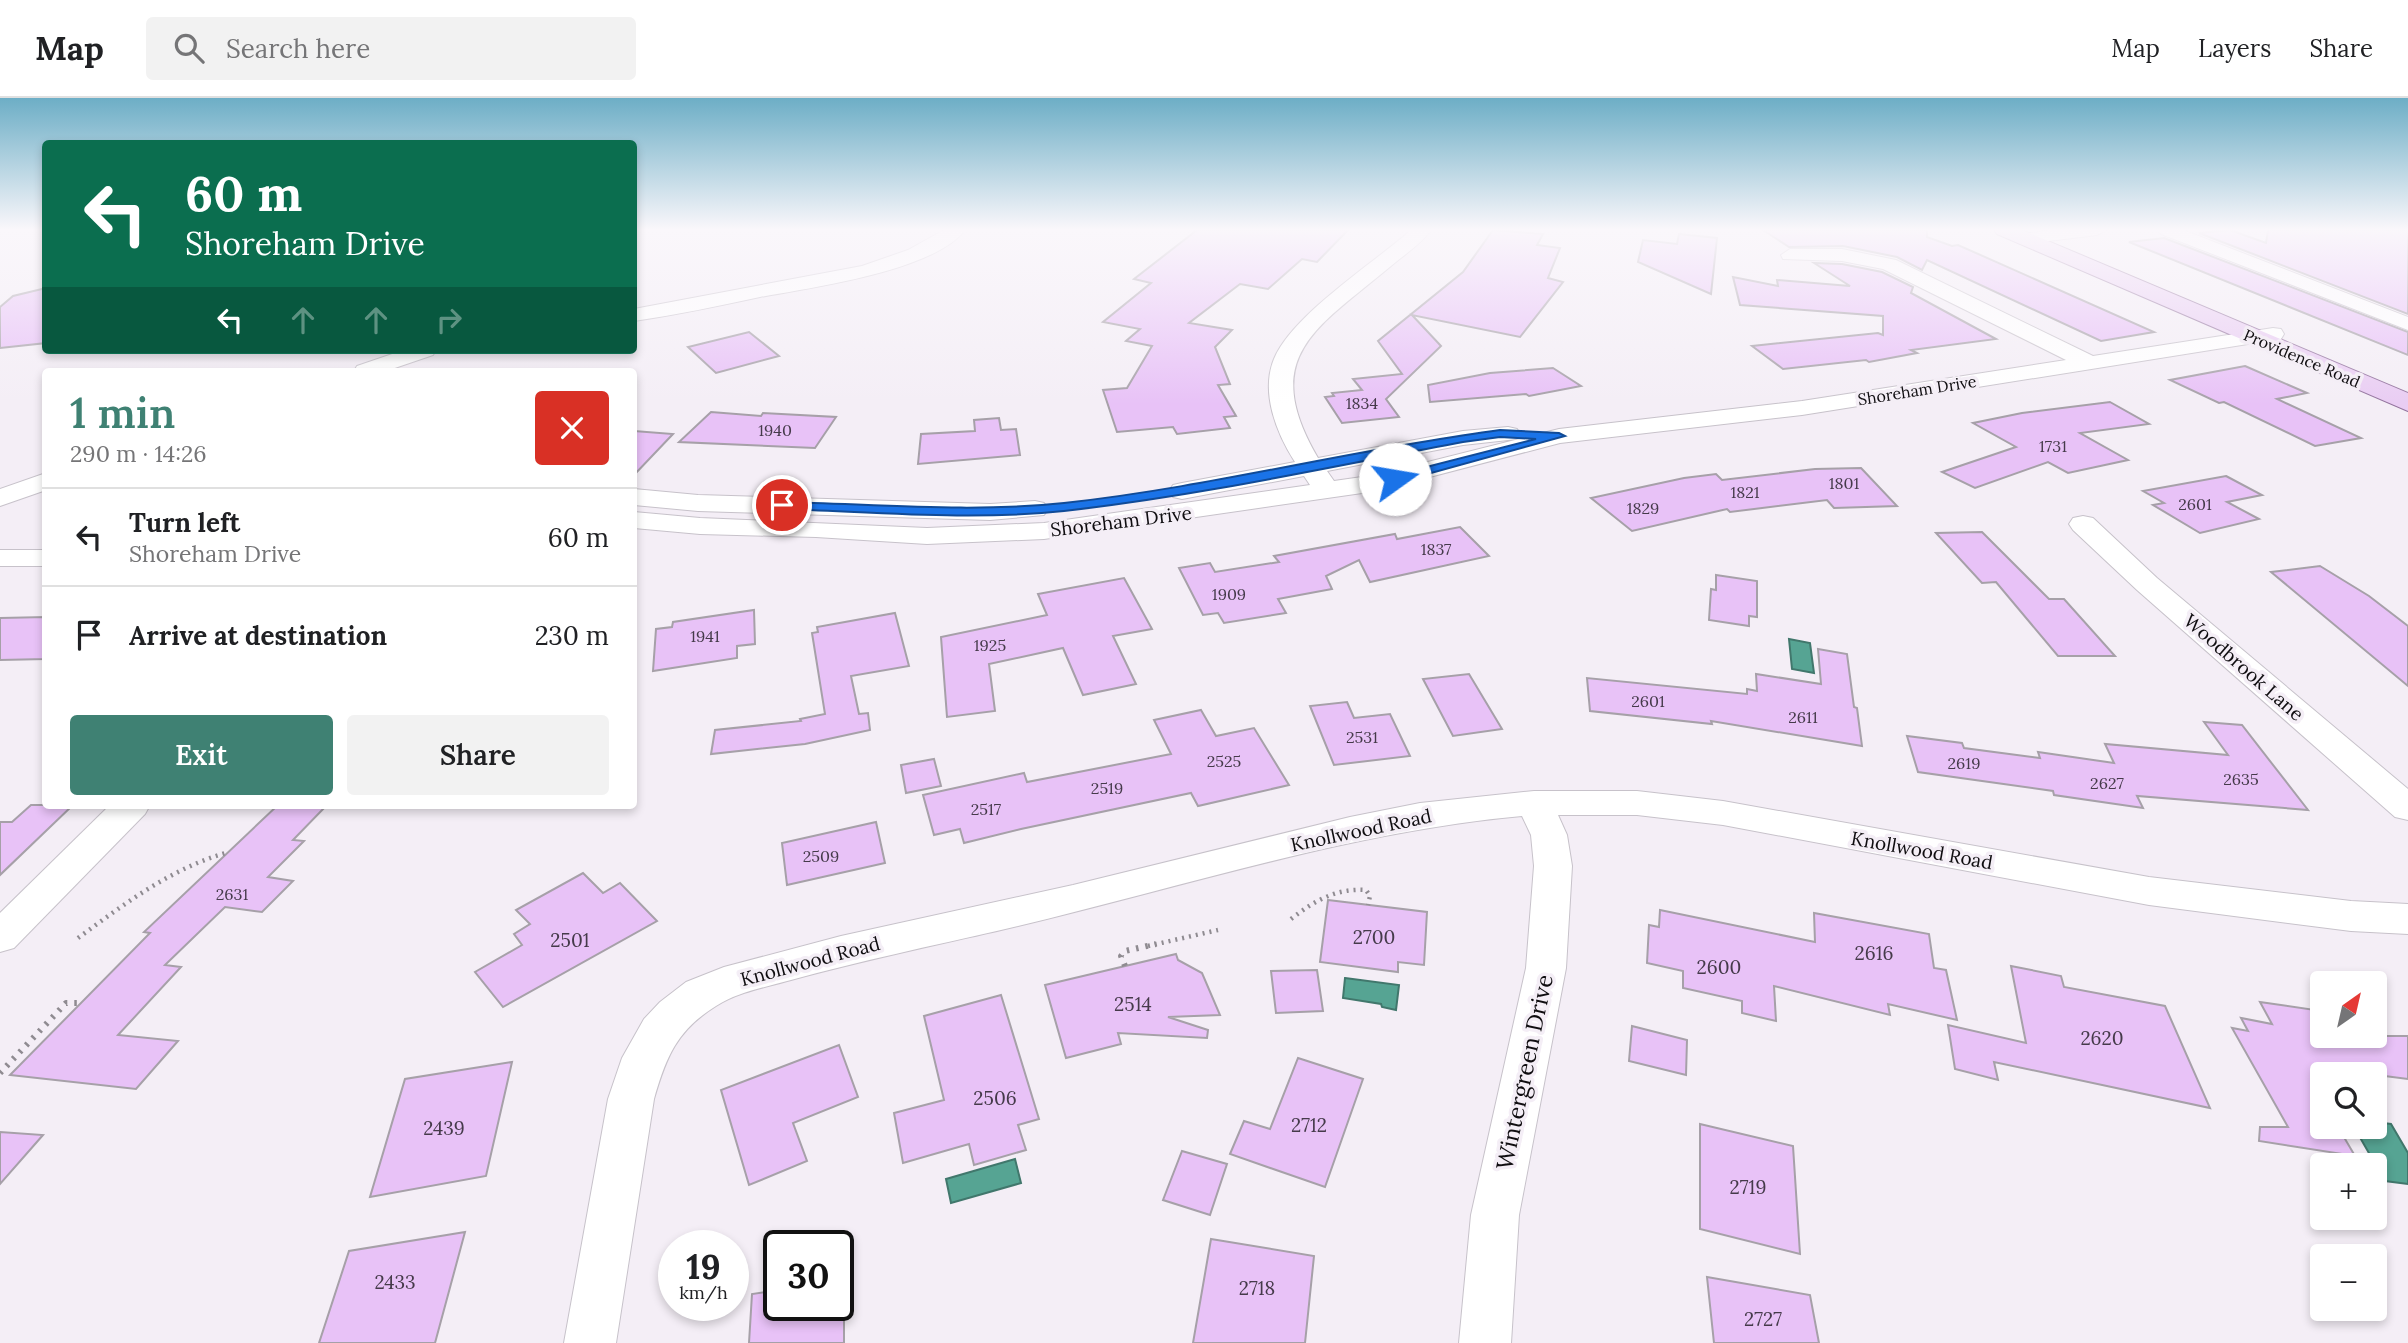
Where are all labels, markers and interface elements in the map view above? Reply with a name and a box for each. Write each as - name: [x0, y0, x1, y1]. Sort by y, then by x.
- search box: [146, 17, 636, 80]
- text: Map: [35, 27, 104, 69]
- icon: search: [170, 29, 208, 67]
- text: Search here: [226, 32, 370, 65]
- text: Map: [2111, 33, 2160, 64]
- text: Layers: [2198, 33, 2271, 64]
- text: Share: [2309, 33, 2373, 64]
- text: 60 m: [185, 162, 302, 224]
- icon: left: [70, 168, 161, 259]
- text: Shoreham Drive: [185, 223, 425, 264]
- icon: left: [211, 301, 249, 339]
- icon: ahead: [284, 301, 322, 339]
- icon: ahead: [357, 301, 395, 339]
- icon: right: [430, 301, 468, 339]
- street label: Providence Road: [2241, 324, 2364, 392]
- street label: Shoreham Drive: [1856, 371, 1978, 409]
- text: 1 min: [70, 386, 175, 440]
- button: close: [535, 391, 609, 465]
- house number: 1834: [1346, 393, 1379, 413]
- house number: 1940: [758, 420, 792, 440]
- house number: 1731: [2039, 436, 2067, 456]
- text: 290 m · 14:26: [70, 439, 207, 468]
- position arrow: [1358, 442, 1432, 516]
- house number: 1801: [1829, 473, 1859, 493]
- pin: [752, 475, 812, 535]
- house number: 1821: [1730, 482, 1760, 502]
- icon: arrive: [763, 486, 801, 524]
- house number: 2601: [2178, 494, 2212, 514]
- house number: 1829: [1627, 498, 1659, 518]
- street label: Shoreham Drive: [1049, 500, 1193, 542]
- text: Turn left: [129, 506, 240, 539]
- icon: left: [70, 518, 108, 556]
- text: 60 m: [548, 521, 609, 554]
- text: Shoreham Drive: [129, 539, 301, 568]
- house number: 1837: [1421, 539, 1452, 559]
- house number: 1909: [1212, 584, 1246, 604]
- street label: Woodbrook Lane: [2179, 608, 2309, 726]
- icon: arrive: [70, 616, 108, 654]
- text: Arrive at destination: [129, 619, 387, 652]
- text: 230 m: [535, 619, 609, 652]
- house number: 1941: [690, 626, 720, 646]
- house number: 1925: [974, 635, 1006, 655]
- house number: 2601: [1631, 691, 1665, 711]
- house number: 2611: [1788, 707, 1818, 727]
- button: Exit: [70, 715, 333, 795]
- button: Share: [347, 715, 609, 795]
- house number: 2531: [1346, 727, 1378, 747]
- house number: 2525: [1207, 751, 1241, 771]
- house number: 2619: [1948, 753, 1980, 773]
- house number: 2635: [2223, 769, 2259, 789]
- house number: 2627: [2090, 773, 2125, 793]
- house number: 2519: [1091, 778, 1123, 798]
- house number: 2517: [971, 799, 1002, 819]
- street label: Knollwood Road: [1288, 803, 1434, 857]
- street label: Knollwood Road: [1849, 826, 1995, 874]
- house number: 2509: [803, 846, 839, 866]
- house number: 2631: [216, 884, 248, 904]
- house number: 2700: [1353, 925, 1395, 949]
- house number: 2501: [550, 928, 590, 952]
- street label: Knollwood Road: [738, 931, 882, 991]
- house number: 2616: [1854, 941, 1894, 965]
- house number: 2600: [1697, 955, 1741, 979]
- north arrow: [2310, 971, 2387, 1048]
- map controls: [2310, 971, 2387, 1321]
- street label: Wintergreen Drive: [1489, 972, 1559, 1172]
- house number: 2514: [1114, 992, 1152, 1016]
- house number: 2620: [2080, 1026, 2124, 1050]
- button: search: [2310, 1062, 2387, 1139]
- house number: 2506: [973, 1086, 1017, 1110]
- house number: 2712: [1291, 1113, 1327, 1137]
- house number: 2439: [423, 1116, 465, 1140]
- button: +: [2310, 1153, 2387, 1230]
- house number: 2719: [1730, 1175, 1766, 1199]
- speed limit sign: 30: [763, 1230, 854, 1321]
- text: 19: [686, 1244, 721, 1289]
- button: −: [2310, 1244, 2387, 1321]
- house number: 2433: [374, 1270, 416, 1294]
- house number: 2718: [1239, 1276, 1275, 1300]
- text: km/h: [679, 1281, 728, 1304]
- house number: 2727: [1744, 1307, 1782, 1331]

